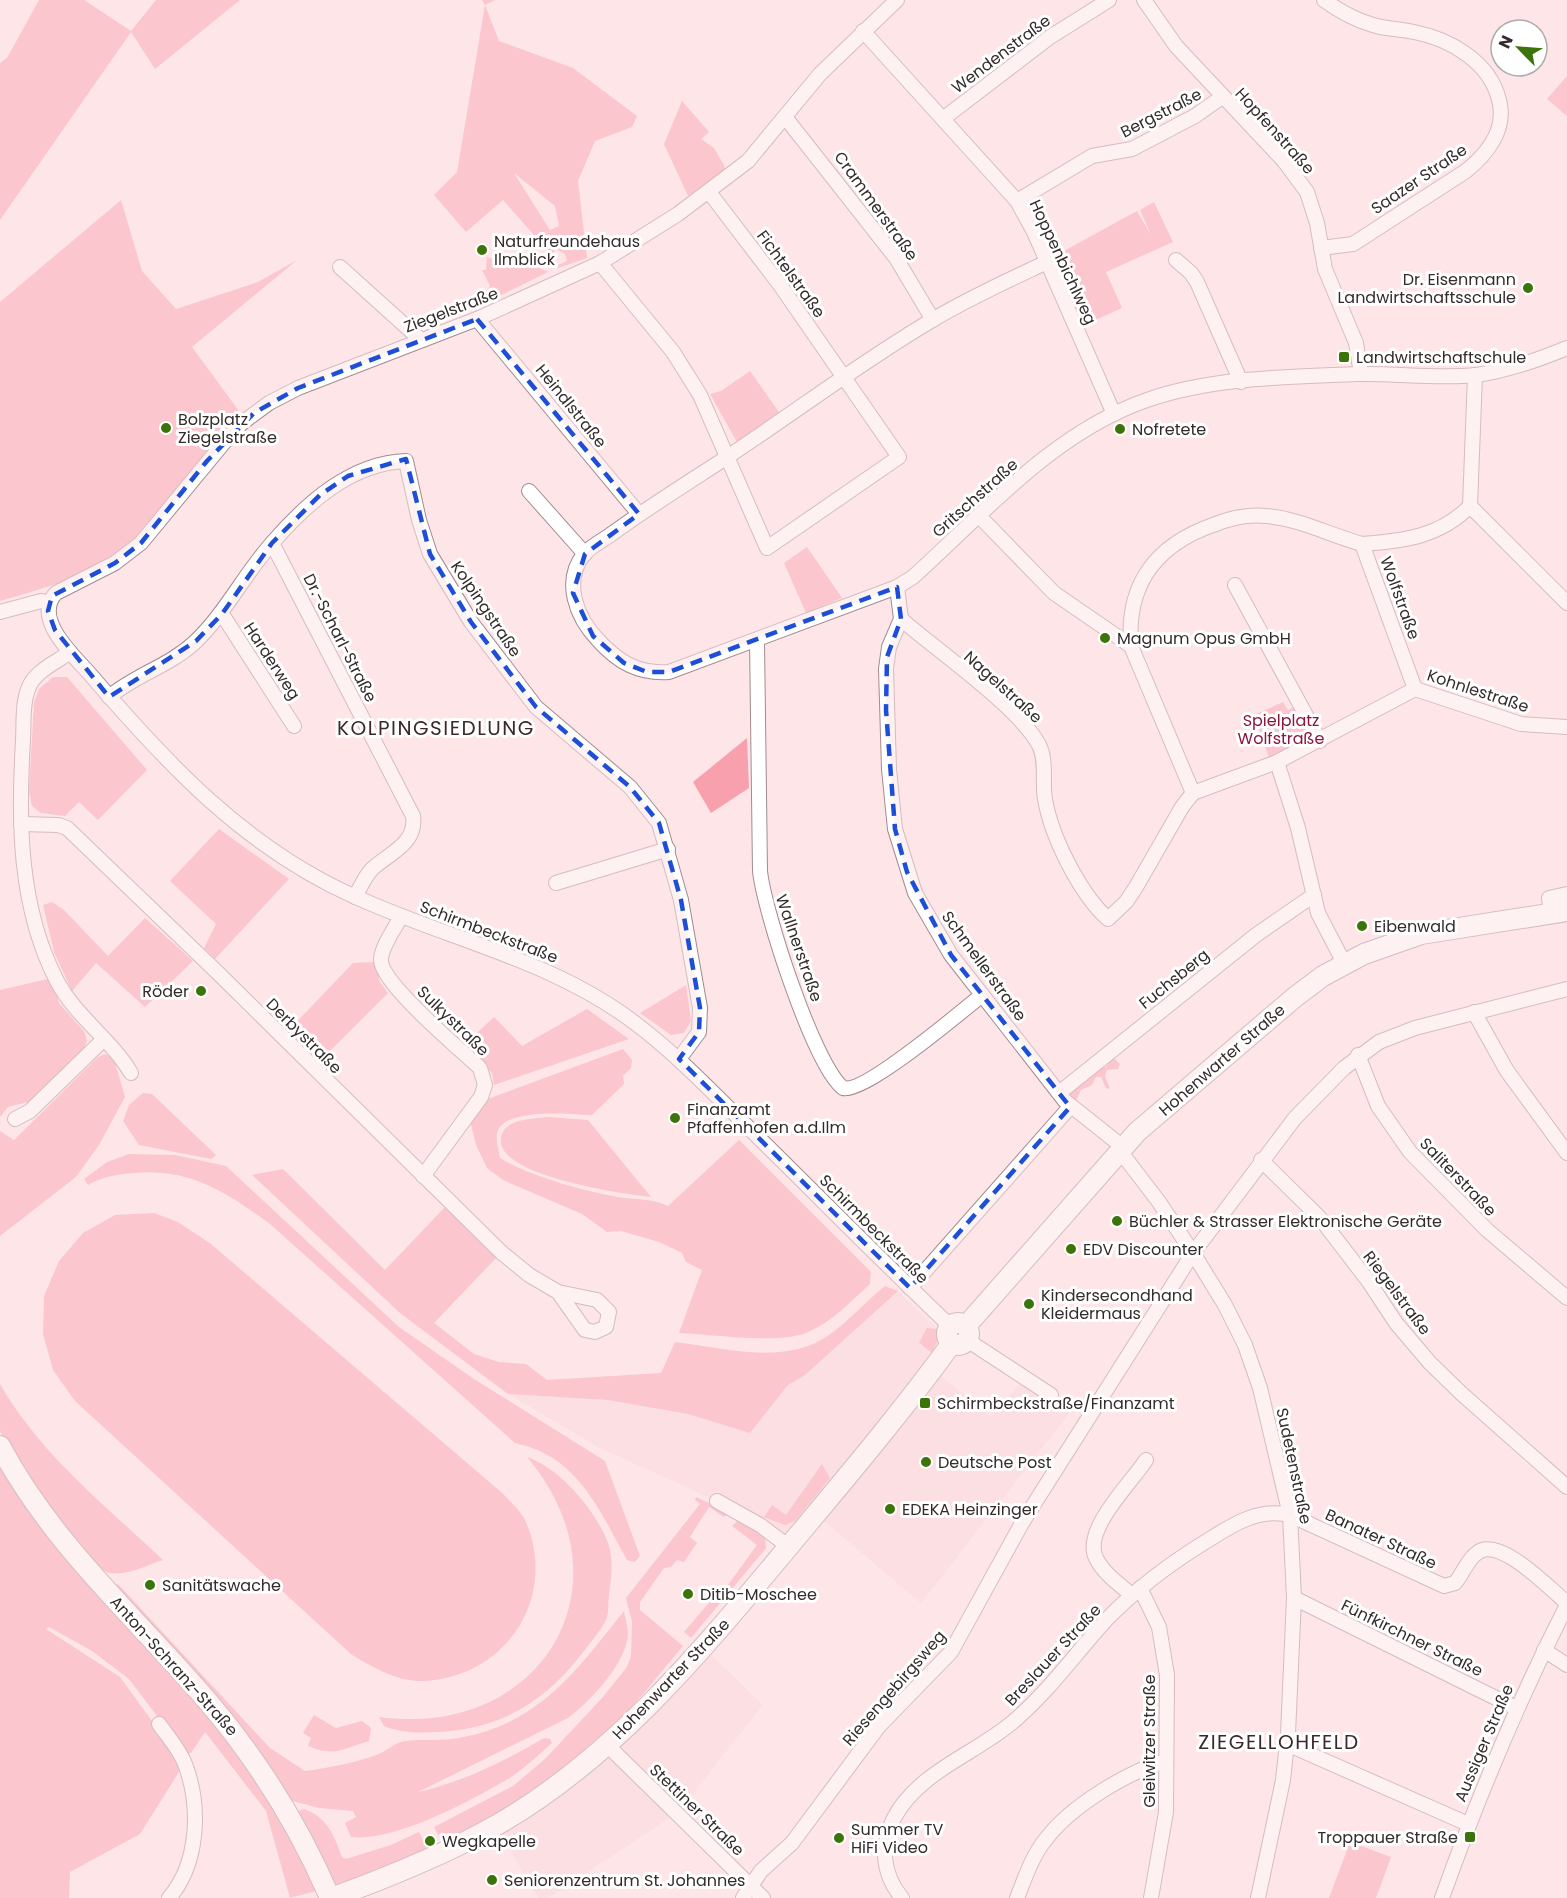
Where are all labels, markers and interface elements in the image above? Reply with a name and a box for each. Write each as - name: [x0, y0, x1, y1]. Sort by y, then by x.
- street label: Wendenstraße: [947, 9, 1055, 99]
- north arrow: [1489, 18, 1549, 78]
- text: N: [1493, 32, 1519, 52]
- street label: Bergstraße: [1116, 83, 1206, 143]
- street label: Hopfenstraße: [1230, 83, 1320, 179]
- street label: Saazer Straße: [1366, 138, 1472, 220]
- street label: Crammerstraße: [829, 147, 923, 265]
- street label: Hoppenbichlweg: [1024, 196, 1102, 328]
- street label: Fichtelstraße: [751, 225, 831, 323]
- place label: Naturfreundehaus Ilmblick: [494, 230, 640, 271]
- marker: Naturfreundehaus Ilmblick: [475, 243, 489, 257]
- place label: Dr. Eisenmann Landwirtschaftsschule: [1337, 268, 1516, 309]
- marker: Dr. Eisenmann Landwirtschaftsschule: [1521, 281, 1535, 295]
- street label: Ziegelstraße: [401, 282, 501, 338]
- place label: Landwirtschaftschule: [1356, 346, 1526, 369]
- marker: Landwirtschaftschule: [1337, 350, 1351, 364]
- street label: Heindlstraße: [530, 359, 612, 453]
- place label: Bolzplatz Ziegelstraße: [178, 408, 277, 449]
- place label: Nofretete: [1132, 418, 1206, 441]
- marker: Bolzplatz Ziegelstraße: [159, 421, 173, 435]
- marker: Nofretete: [1113, 422, 1127, 436]
- street label: Gritschstraße: [927, 453, 1023, 543]
- street label: Wolfstraße: [1374, 553, 1426, 643]
- street label: Kolpingstraße: [445, 556, 527, 662]
- street label: Dr.-Scharl-Straße: [298, 570, 382, 706]
- street label: Harderweg: [238, 618, 306, 704]
- place label: Magnum Opus GmbH: [1117, 627, 1291, 650]
- marker: Magnum Opus GmbH: [1098, 631, 1112, 645]
- street label: Nagelstraße: [959, 645, 1047, 729]
- street label: Kohnlestraße: [1424, 664, 1532, 718]
- park label: Spielplatz Wolfstraße: [1238, 709, 1324, 750]
- district label: KOLPINGSIEDLUNG: [337, 714, 535, 742]
- street label: Wallnerstraße: [770, 891, 828, 1005]
- street label: Schirmbeckstraße: [417, 895, 561, 969]
- street label: Schmellerstraße: [936, 906, 1032, 1026]
- place label: Eibenwald: [1374, 915, 1456, 938]
- marker: Eibenwald: [1355, 919, 1369, 933]
- street label: Fuchsberg: [1134, 944, 1214, 1014]
- place label: Röder: [142, 980, 189, 1003]
- street label: Sulkystraße: [412, 981, 494, 1061]
- marker: Röder: [194, 984, 208, 998]
- street label: Derbystraße: [261, 993, 347, 1079]
- street label: Hohenwarter Straße: [1154, 999, 1290, 1121]
- place label: Finanzamt Pfaffenhofen a.d.Ilm: [687, 1098, 846, 1139]
- marker: Finanzamt Pfaffenhofen a.d.Ilm: [668, 1111, 682, 1125]
- street label: Saliterstraße: [1414, 1132, 1502, 1222]
- street label: Schirmbeckstraße: [814, 1169, 934, 1289]
- place label: Büchler & Strasser Elektronische Geräte: [1129, 1210, 1442, 1233]
- marker: Büchler & Strasser Elektronische Geräte: [1110, 1214, 1124, 1228]
- place label: EDV Discounter: [1083, 1238, 1203, 1261]
- marker: EDV Discounter: [1064, 1242, 1078, 1256]
- street label: Riegelstraße: [1358, 1246, 1436, 1340]
- place label: Kindersecondhand Kleidermaus: [1041, 1284, 1193, 1325]
- marker: Kindersecondhand Kleidermaus: [1022, 1297, 1036, 1311]
- place label: Schirmbeckstraße/Finanzamt: [937, 1392, 1175, 1415]
- marker: Schirmbeckstraße/Finanzamt: [918, 1396, 932, 1410]
- street label: Sudetenstraße: [1270, 1406, 1318, 1526]
- place label: Deutsche Post: [938, 1451, 1052, 1474]
- marker: Deutsche Post: [919, 1455, 933, 1469]
- place label: EDEKA Heinzinger: [902, 1498, 1038, 1521]
- marker: EDEKA Heinzinger: [883, 1502, 897, 1516]
- street label: Banater Straße: [1322, 1503, 1441, 1575]
- place label: Sanitätswache: [162, 1574, 281, 1597]
- marker: Sanitätswache: [143, 1578, 157, 1592]
- place label: Ditib-Moschee: [700, 1583, 817, 1606]
- marker: Ditib-Moschee: [681, 1587, 695, 1601]
- street label: Anton-Schranz-Straße: [105, 1591, 243, 1741]
- street label: Fünfkirchner Straße: [1337, 1594, 1487, 1682]
- street label: Breslauer Straße: [1000, 1599, 1106, 1711]
- street label: Hohenwarter Straße: [607, 1613, 735, 1745]
- street label: Riesengebirgsweg: [837, 1625, 951, 1751]
- street label: Gleiwitzer Straße: [1138, 1674, 1161, 1808]
- street label: Aussiger Straße: [1449, 1681, 1519, 1805]
- district label: ZIEGELLOHFELD: [1198, 1728, 1360, 1756]
- street label: Stettiner Straße: [644, 1759, 750, 1861]
- place label: Summer TV HiFi Video: [851, 1818, 943, 1859]
- place label: Troppauer Straße: [1317, 1826, 1458, 1849]
- place label: Wegkapelle: [442, 1830, 536, 1853]
- marker: Troppauer Straße: [1463, 1830, 1477, 1844]
- marker: Summer TV HiFi Video: [832, 1831, 846, 1845]
- marker: Wegkapelle: [423, 1834, 437, 1848]
- place label: Seniorenzentrum St. Johannes: [504, 1869, 745, 1892]
- marker: Seniorenzentrum St. Johannes: [485, 1873, 499, 1887]

